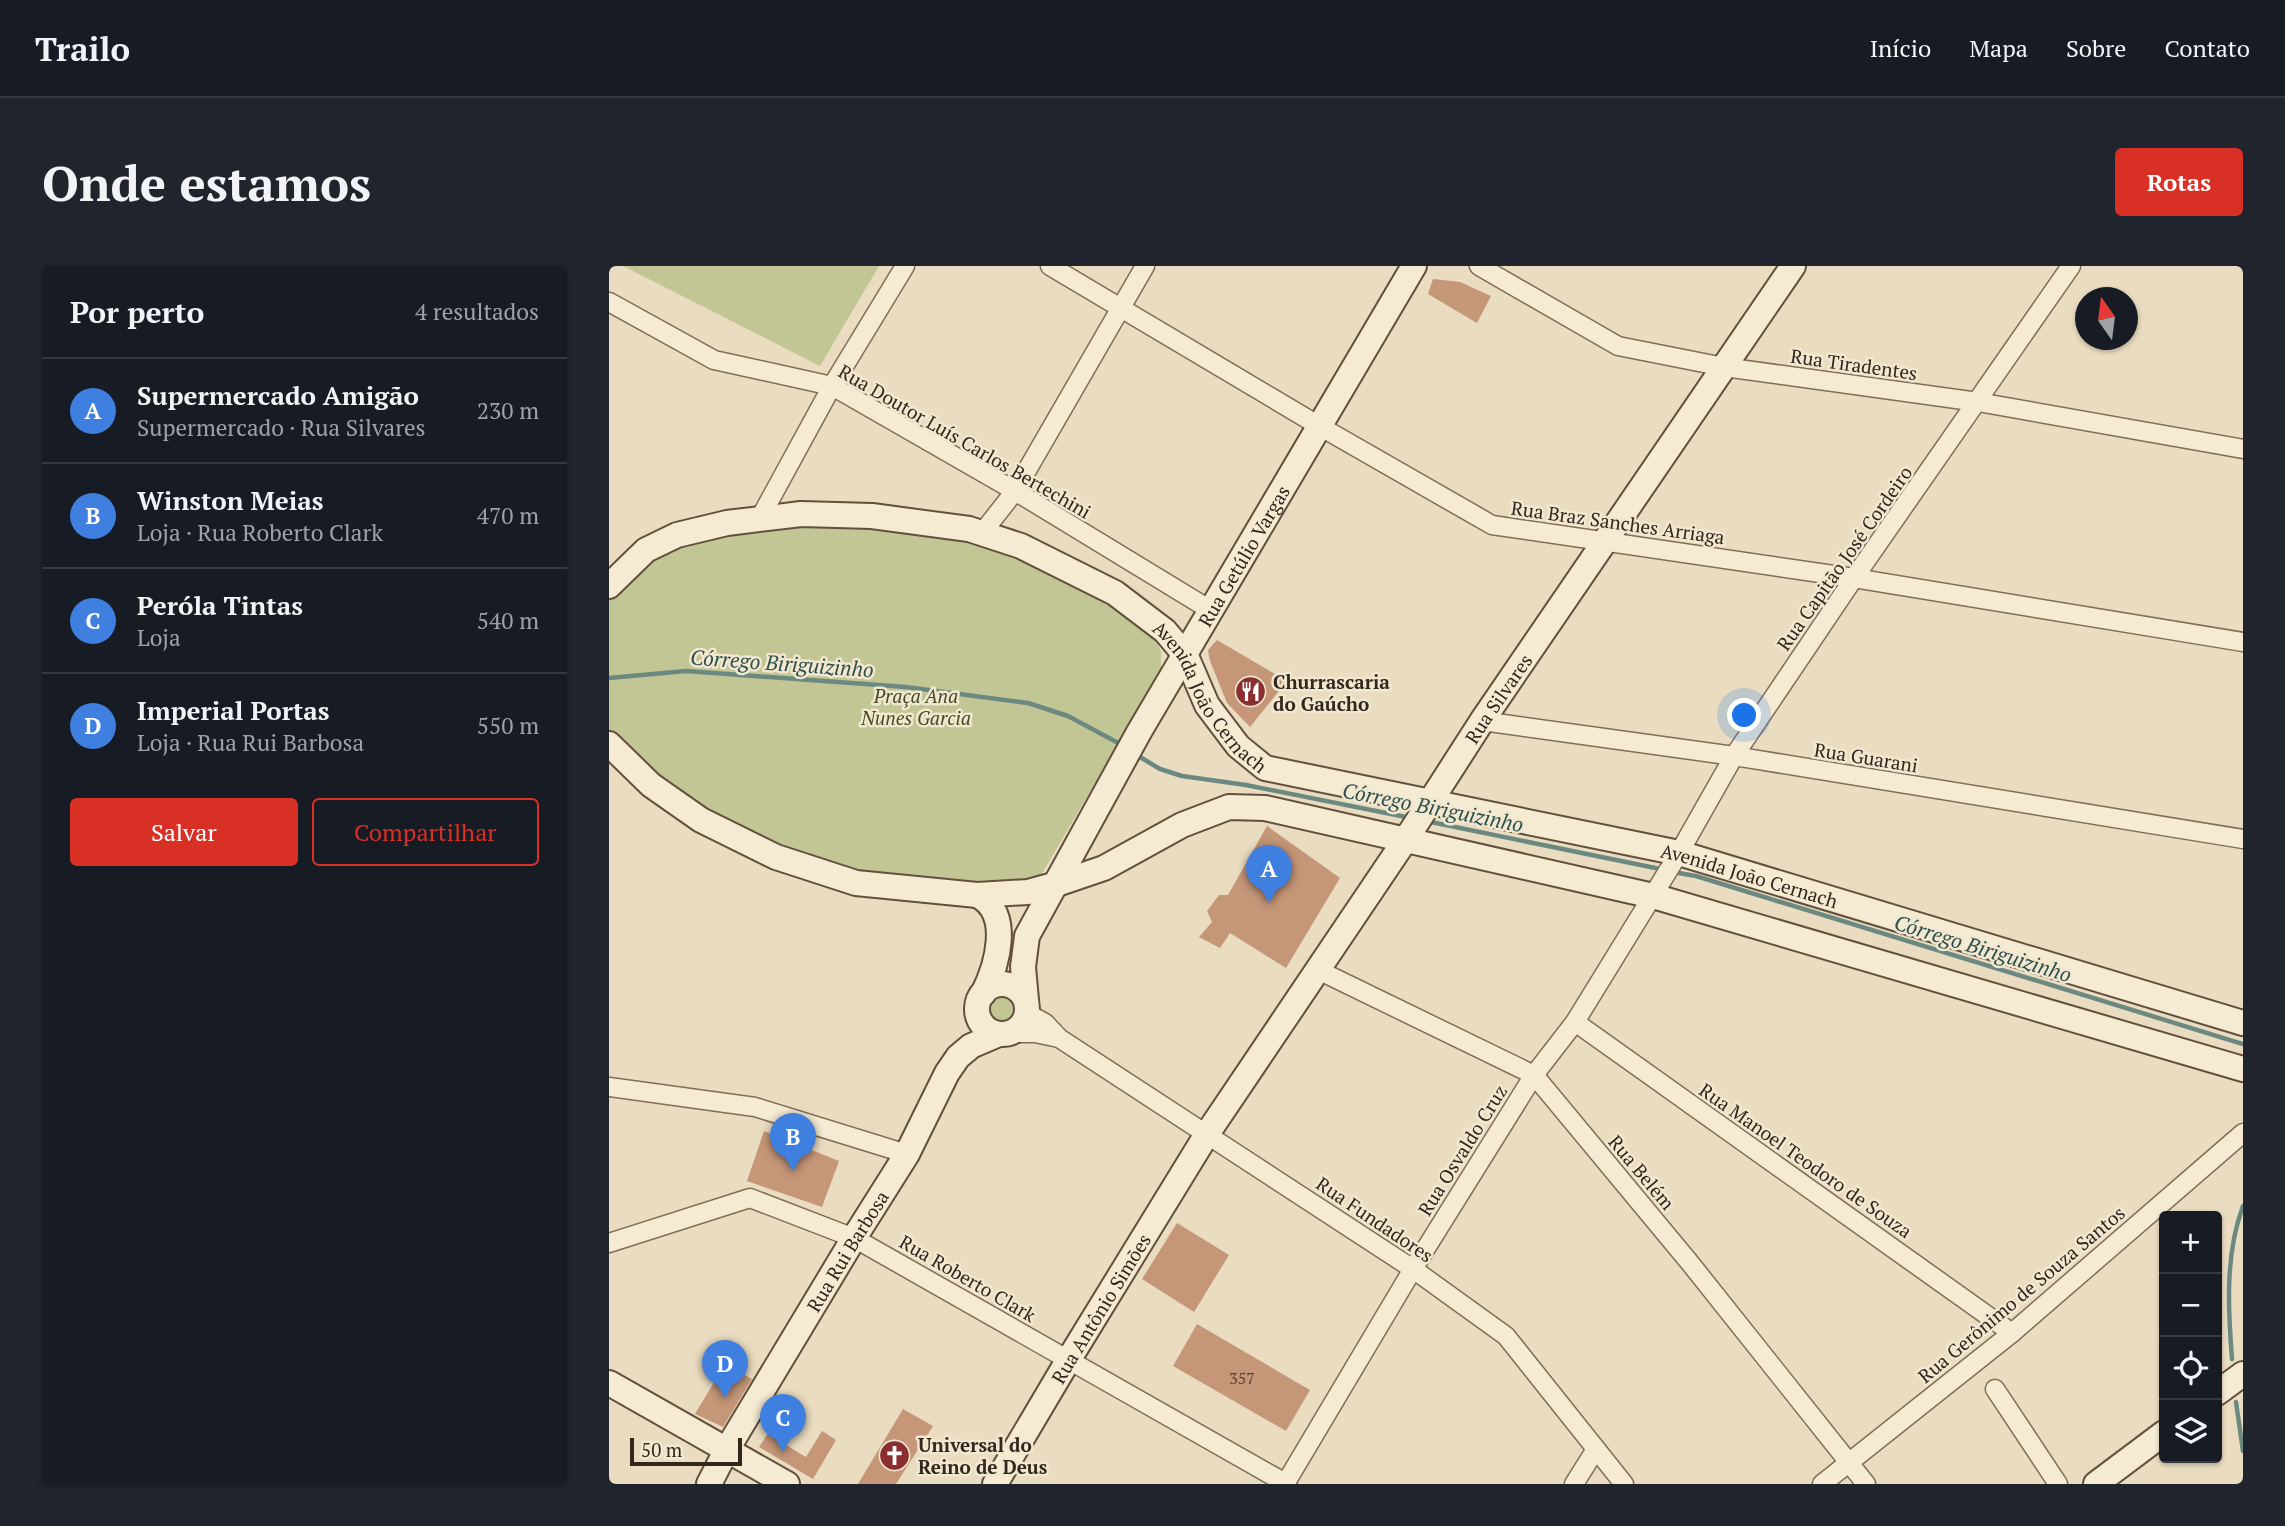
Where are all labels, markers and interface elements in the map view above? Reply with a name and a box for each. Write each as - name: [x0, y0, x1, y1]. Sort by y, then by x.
- text: Trailo: [35, 27, 130, 70]
- text: Início: [1870, 32, 1931, 64]
- text: Mapa: [1969, 32, 2028, 64]
- text: Sobre: [2066, 32, 2126, 64]
- text: Contato: [2164, 32, 2250, 64]
- button: Rotas: [2115, 148, 2243, 216]
- text: Onde estamos: [42, 150, 371, 215]
- north arrow: [2075, 287, 2138, 350]
- text: Por perto: [70, 292, 204, 332]
- text: 4 resultados: [415, 296, 539, 327]
- street label: Rua Tiradentes: [1789, 343, 1919, 385]
- street label: Rua Doutor Luís Carlos Bertechini: [834, 358, 1096, 524]
- text: Supermercado Amigão: [137, 378, 419, 412]
- text: A: [85, 395, 101, 426]
- text: 230 m: [477, 395, 539, 426]
- text: Supermercado · Rua Silvares: [137, 412, 426, 443]
- street label: Rua Capitão José Cordeiro: [1771, 461, 1917, 655]
- street label: Rua Getúlio Vargas: [1192, 480, 1295, 631]
- text: Winston Meias: [137, 483, 324, 517]
- street label: Rua Braz Sanches Arriaga: [1510, 495, 1727, 549]
- text: B: [86, 500, 100, 531]
- text: 470 m: [477, 500, 539, 531]
- text: Loja · Rua Roberto Clark: [137, 517, 383, 548]
- text: Peróla Tintas: [137, 588, 303, 622]
- text: C: [86, 605, 101, 636]
- text: 540 m: [477, 605, 539, 636]
- street label: Avenida João Cernach: [1148, 614, 1273, 778]
- text: Loja: [137, 622, 181, 653]
- water label: Córrego Biriguizinho: [689, 643, 875, 683]
- street label: Rua Silvares: [1458, 649, 1537, 748]
- place label: Churrascaria do Gaúcho: [1273, 669, 1390, 716]
- restaurant icon: Churrascaria do Gaúcho: [1233, 675, 1267, 709]
- park label: Praça Ana Nunes Garcia: [860, 683, 971, 730]
- text: Imperial Portas: [137, 693, 330, 727]
- your location: [1727, 698, 1761, 732]
- text: D: [85, 710, 101, 741]
- text: 550 m: [477, 710, 539, 741]
- text: Loja · Rua Rui Barbosa: [137, 727, 364, 758]
- street label: Rua Guarani: [1812, 736, 1920, 778]
- water label: Córrego Biriguizinho: [1340, 776, 1526, 838]
- button: Salvar: [70, 798, 298, 866]
- button: Compartilhar: [312, 798, 539, 866]
- street label: Avenida João Cernach: [1659, 837, 1841, 913]
- pin: A: [1246, 845, 1292, 903]
- water label: Córrego Biriguizinho: [1891, 908, 2075, 988]
- street label: Rua Manoel Teodoro de Souza: [1695, 1077, 1918, 1243]
- street label: Rua Osvaldo Cruz: [1412, 1080, 1512, 1220]
- pin: B: [770, 1113, 816, 1171]
- street label: Rua Belém: [1603, 1129, 1681, 1215]
- street label: Rua Fundadores: [1312, 1171, 1438, 1267]
- street label: Rua Rui Barbosa: [800, 1185, 894, 1316]
- street label: Rua Gerônimo de Souza Santos: [1912, 1200, 2130, 1388]
- map controls: [2159, 1211, 2222, 1463]
- button: +: [2159, 1211, 2222, 1274]
- street label: Rua Antônio Simões: [1045, 1228, 1156, 1388]
- street label: Rua Roberto Clark: [895, 1229, 1041, 1327]
- button: −: [2159, 1274, 2222, 1337]
- button: locate: [2159, 1337, 2222, 1400]
- pin: D: [702, 1340, 748, 1398]
- house number: 357: [1229, 1367, 1255, 1389]
- pin: C: [760, 1394, 806, 1452]
- button: layers: [2159, 1400, 2222, 1463]
- place label: Universal do Reino de Deus: [918, 1432, 1048, 1479]
- scale bar: [630, 1435, 742, 1467]
- text: 50 m: [641, 1437, 682, 1462]
- church icon: Universal do Reino de Deus: [878, 1438, 912, 1472]

